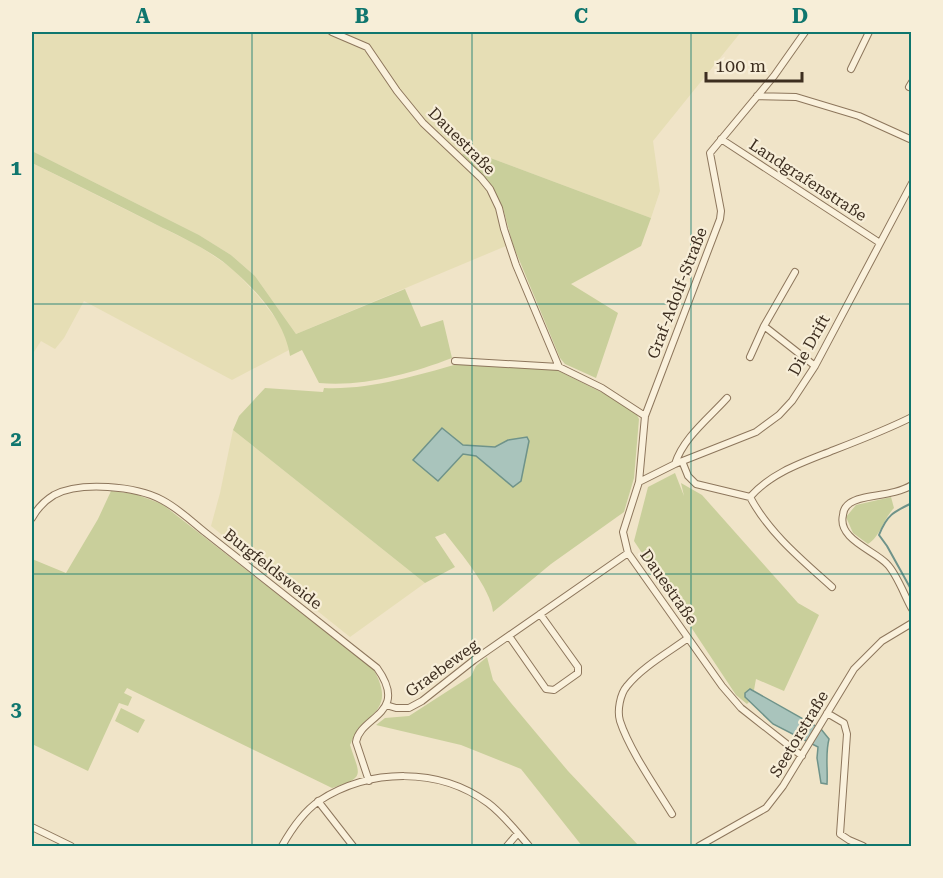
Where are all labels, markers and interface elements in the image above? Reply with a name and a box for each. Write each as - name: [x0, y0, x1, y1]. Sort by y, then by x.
- text: A: [136, 4, 151, 28]
- text: B: [355, 4, 369, 28]
- text: C: [574, 4, 588, 28]
- text: D: [792, 4, 808, 28]
- scale bar: [706, 45, 802, 83]
- text: 100 m: [715, 55, 766, 76]
- street label: Dauestraße: [424, 103, 500, 179]
- street label: Landgrafenstraße: [746, 135, 870, 225]
- text: 1: [10, 156, 22, 180]
- street label: Graf-Adolf-Straße: [643, 224, 711, 361]
- street label: Die Drift: [784, 311, 834, 379]
- text: 2: [10, 427, 22, 451]
- street label: Burgfeldsweide: [220, 525, 326, 613]
- street label: Dauestraße: [636, 546, 702, 628]
- street label: Graebeweg: [402, 635, 483, 701]
- street label: Seetorstraße: [766, 687, 832, 781]
- text: 3: [10, 697, 22, 721]

